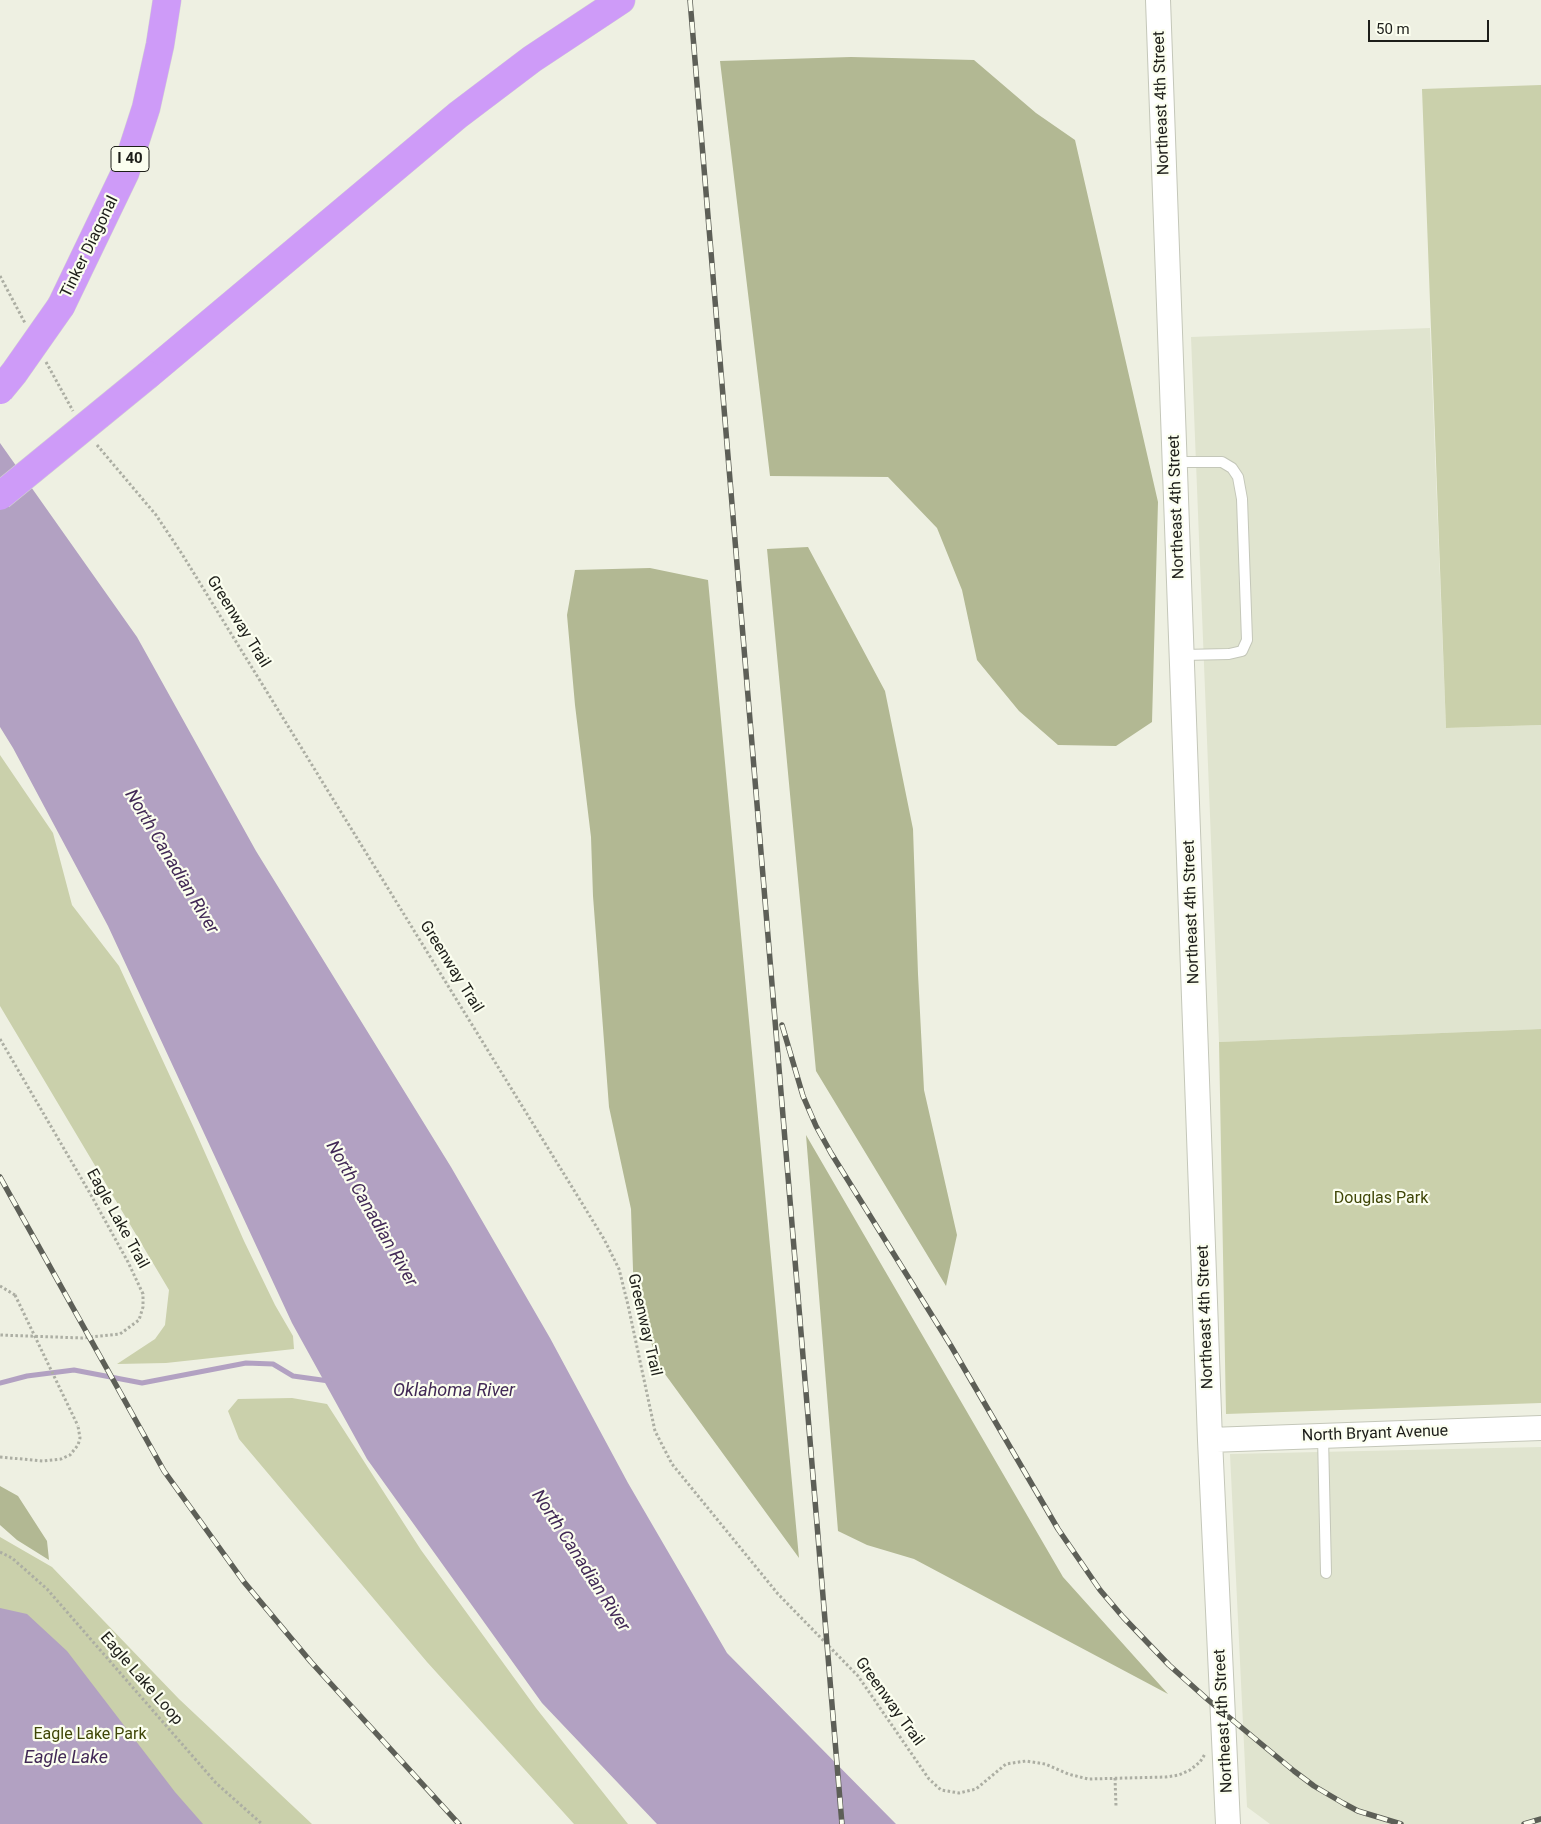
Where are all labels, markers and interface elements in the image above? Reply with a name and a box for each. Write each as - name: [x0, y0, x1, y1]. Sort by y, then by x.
- scale bar: [1371, 10, 1492, 42]
- text: 50 m: [1376, 20, 1410, 38]
- street label: Northeast 4th Street: [1150, 31, 1174, 175]
- road number: I 40: [111, 146, 149, 172]
- street label: Tinker Diagonal: [57, 193, 123, 301]
- street label: Northeast 4th Street: [1165, 435, 1189, 579]
- street label: Greenway Trail: [202, 573, 274, 671]
- water label: North Canadian River: [119, 786, 223, 938]
- street label: Northeast 4th Street: [1180, 840, 1204, 984]
- street label: Greenway Trail: [415, 918, 487, 1016]
- water label: North Canadian River: [320, 1137, 422, 1291]
- street label: Eagle Lake Trail: [82, 1166, 152, 1272]
- park label: Douglas Park: [1334, 1189, 1428, 1209]
- street label: Northeast 4th Street: [1194, 1245, 1218, 1389]
- street label: Greenway Trail: [623, 1272, 665, 1378]
- water label: Oklahoma River: [393, 1380, 515, 1402]
- street label: North Bryant Avenue: [1302, 1422, 1448, 1446]
- water label: North Canadian River: [526, 1486, 634, 1636]
- street label: Eagle Lake Loop: [95, 1629, 187, 1729]
- street label: Northeast 4th Street: [1211, 1648, 1237, 1794]
- street label: Greenway Trail: [850, 1654, 928, 1750]
- park label: Eagle Lake Park: [33, 1725, 147, 1745]
- water label: Eagle Lake: [24, 1747, 108, 1769]

